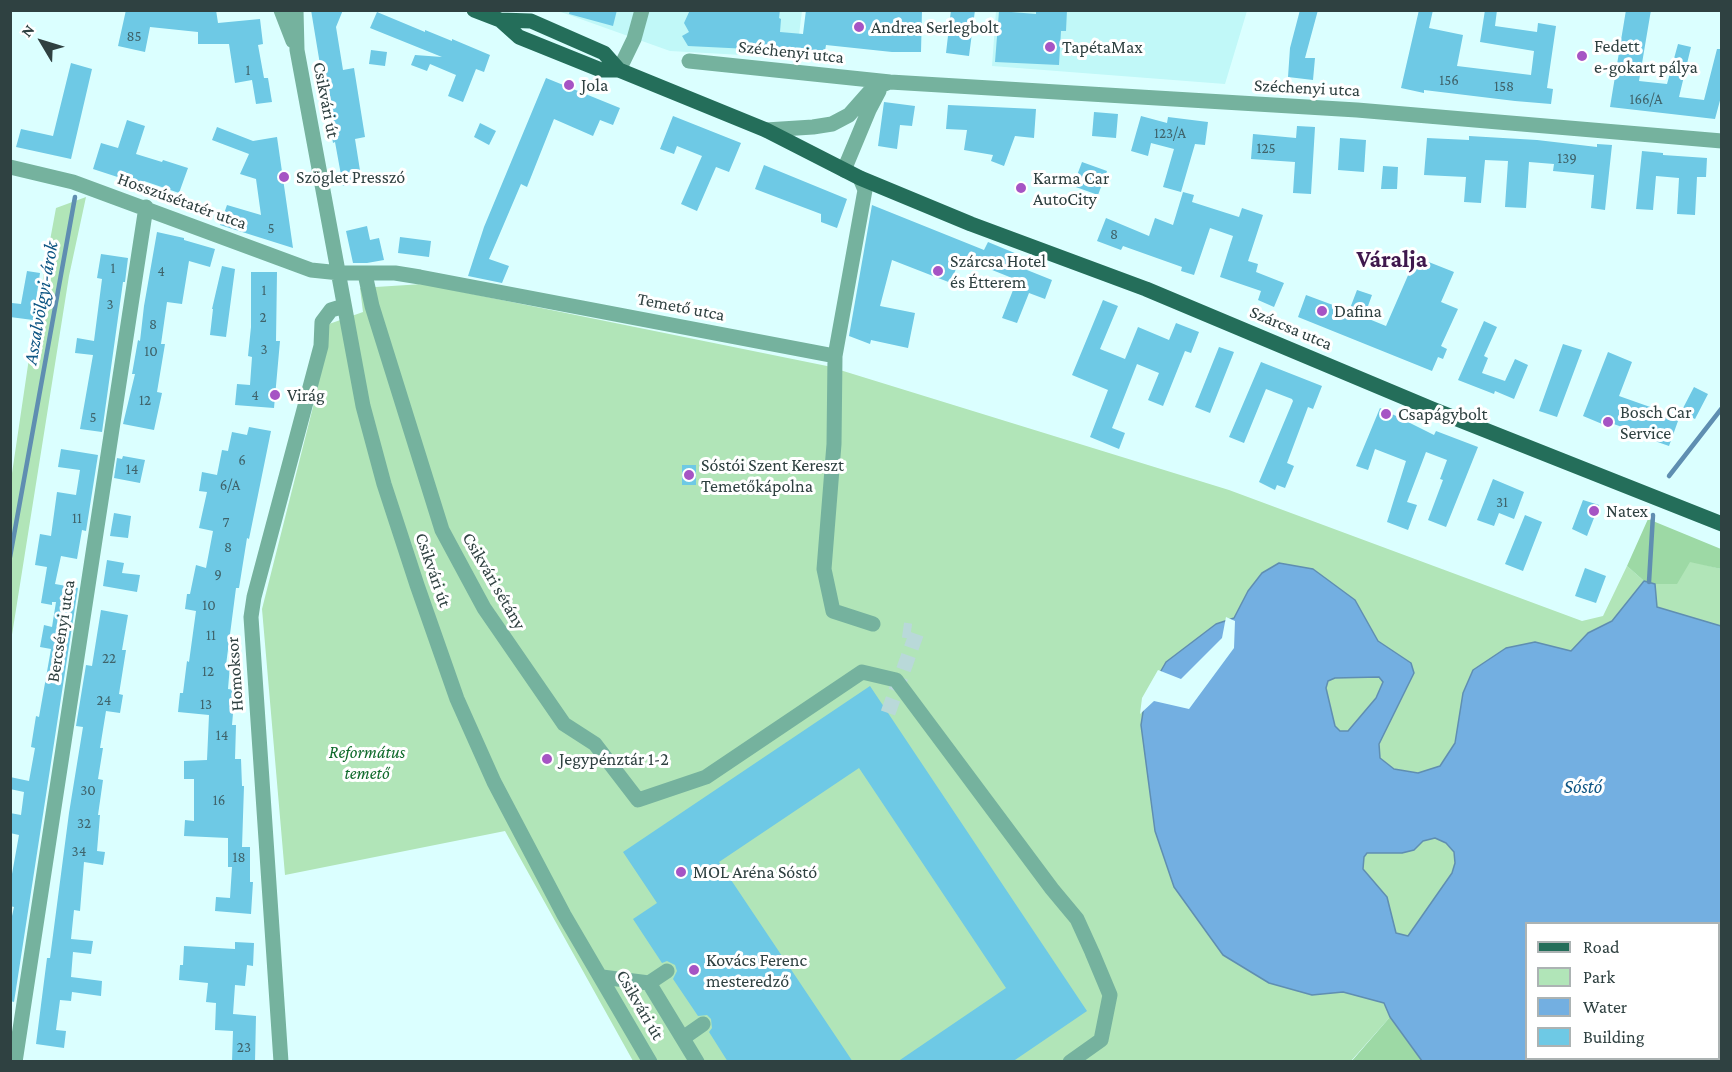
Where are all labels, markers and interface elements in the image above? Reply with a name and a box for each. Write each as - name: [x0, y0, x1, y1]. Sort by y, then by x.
- north arrow: [12, 12, 72, 72]
- place label: Andrea Serlegbolt: [871, 16, 999, 38]
- marker: Andrea Serlegbolt: [852, 20, 866, 34]
- text: N: [17, 21, 37, 40]
- house number: 85: [127, 27, 141, 45]
- place label: Fedett e-gokart pálya: [1594, 35, 1698, 78]
- street label: Széchenyi utca: [737, 36, 845, 68]
- place label: TapétaMax: [1062, 36, 1143, 58]
- marker: TapétaMax: [1043, 40, 1057, 54]
- marker: Fedett e-gokart pálya: [1575, 49, 1589, 63]
- street label: Csikvári út: [308, 60, 344, 140]
- house number: 1: [246, 61, 250, 79]
- house number: 156: [1439, 71, 1459, 89]
- place label: Jola: [581, 74, 608, 96]
- street label: Széchenyi utca: [1253, 74, 1361, 102]
- house number: 158: [1494, 77, 1514, 95]
- marker: Jola: [562, 78, 576, 92]
- house number: 166/A: [1629, 90, 1663, 108]
- house number: 123/A: [1154, 124, 1186, 142]
- house number: 125: [1256, 139, 1276, 157]
- house number: 139: [1557, 149, 1577, 167]
- place label: Szöglet Presszó: [296, 166, 405, 188]
- place label: Karma Car AutoCity: [1033, 167, 1109, 210]
- street label: Hosszúsétatér utca: [114, 168, 250, 234]
- marker: Szöglet Presszó: [277, 170, 291, 184]
- marker: Karma Car AutoCity: [1014, 181, 1028, 195]
- house number: 5: [267, 219, 275, 237]
- house number: 8: [1110, 225, 1118, 243]
- water label: Aszalvölgyi-árok: [18, 240, 64, 366]
- district label: Váralja: [1356, 246, 1428, 274]
- place label: Szárcsa Hotel és Étterem: [950, 250, 1046, 292]
- house number: 1: [111, 259, 115, 277]
- house number: 4: [157, 262, 165, 280]
- marker: Szárcsa Hotel és Étterem: [931, 264, 945, 278]
- house number: 1: [262, 281, 266, 299]
- street label: Temető utca: [635, 288, 727, 326]
- house number: 3: [106, 295, 114, 313]
- place label: Dafina: [1334, 300, 1382, 322]
- street label: Szárcsa utca: [1246, 301, 1336, 355]
- marker: Dafina: [1315, 304, 1329, 318]
- house number: 2: [259, 308, 267, 326]
- house number: 8: [149, 315, 157, 333]
- house number: 3: [260, 340, 268, 358]
- house number: 10: [144, 342, 158, 360]
- place label: Virág: [287, 384, 325, 406]
- house number: 4: [251, 386, 259, 404]
- marker: Virág: [268, 388, 282, 402]
- house number: 12: [139, 391, 151, 409]
- place label: Bosch Car Service: [1620, 401, 1692, 444]
- place label: Csapágybolt: [1398, 403, 1488, 425]
- marker: Csapágybolt: [1379, 407, 1393, 421]
- house number: 5: [89, 408, 97, 426]
- marker: Bosch Car Service: [1601, 415, 1615, 429]
- house number: 6: [238, 451, 246, 469]
- place label: Sóstói Szent Kereszt Temetőkápolna: [701, 454, 844, 496]
- house number: 14: [126, 460, 138, 478]
- marker: Sóstói Szent Kereszt Temetőkápolna: [682, 468, 696, 482]
- house number: 6/A: [220, 476, 240, 494]
- house number: 31: [1496, 493, 1508, 511]
- place label: Natex: [1606, 500, 1648, 522]
- marker: Natex: [1587, 504, 1601, 518]
- house number: 11: [72, 509, 82, 527]
- house number: 7: [223, 513, 229, 531]
- street label: Csikvári sétány: [457, 528, 531, 634]
- street label: Csikvári út: [410, 530, 456, 610]
- house number: 8: [224, 538, 232, 556]
- house number: 9: [214, 565, 222, 583]
- street label: Bercsényi utca: [42, 578, 80, 684]
- house number: 10: [202, 596, 216, 614]
- house number: 11: [206, 626, 216, 644]
- street label: Homoksor: [222, 636, 248, 712]
- house number: 22: [102, 649, 116, 667]
- house number: 12: [202, 662, 214, 680]
- house number: 24: [97, 691, 111, 709]
- house number: 13: [200, 695, 212, 713]
- house number: 14: [216, 726, 228, 744]
- park label: Református temető: [329, 741, 405, 783]
- place label: Jegypénztár 1-2: [559, 748, 669, 770]
- marker: Jegypénztár 1-2: [540, 752, 554, 766]
- water label: Sóstó: [1564, 775, 1602, 799]
- house number: 30: [80, 781, 96, 799]
- house number: 16: [213, 791, 225, 809]
- house number: 32: [77, 814, 91, 832]
- house number: 34: [72, 842, 86, 860]
- house number: 18: [232, 848, 246, 866]
- place label: MOL Aréna Sóstó: [693, 861, 817, 883]
- marker: MOL Aréna Sóstó: [674, 865, 688, 879]
- legend: [1525, 922, 1720, 1060]
- text: Road: [1583, 937, 1620, 957]
- place label: Kovács Ferenc mesteredző: [706, 949, 807, 992]
- marker: Kovács Ferenc mesteredző: [687, 963, 701, 977]
- street label: Csikvári út: [611, 966, 669, 1044]
- text: Park: [1583, 967, 1615, 987]
- text: Water: [1583, 997, 1627, 1017]
- text: Building: [1583, 1027, 1644, 1047]
- house number: 23: [237, 1038, 251, 1056]

